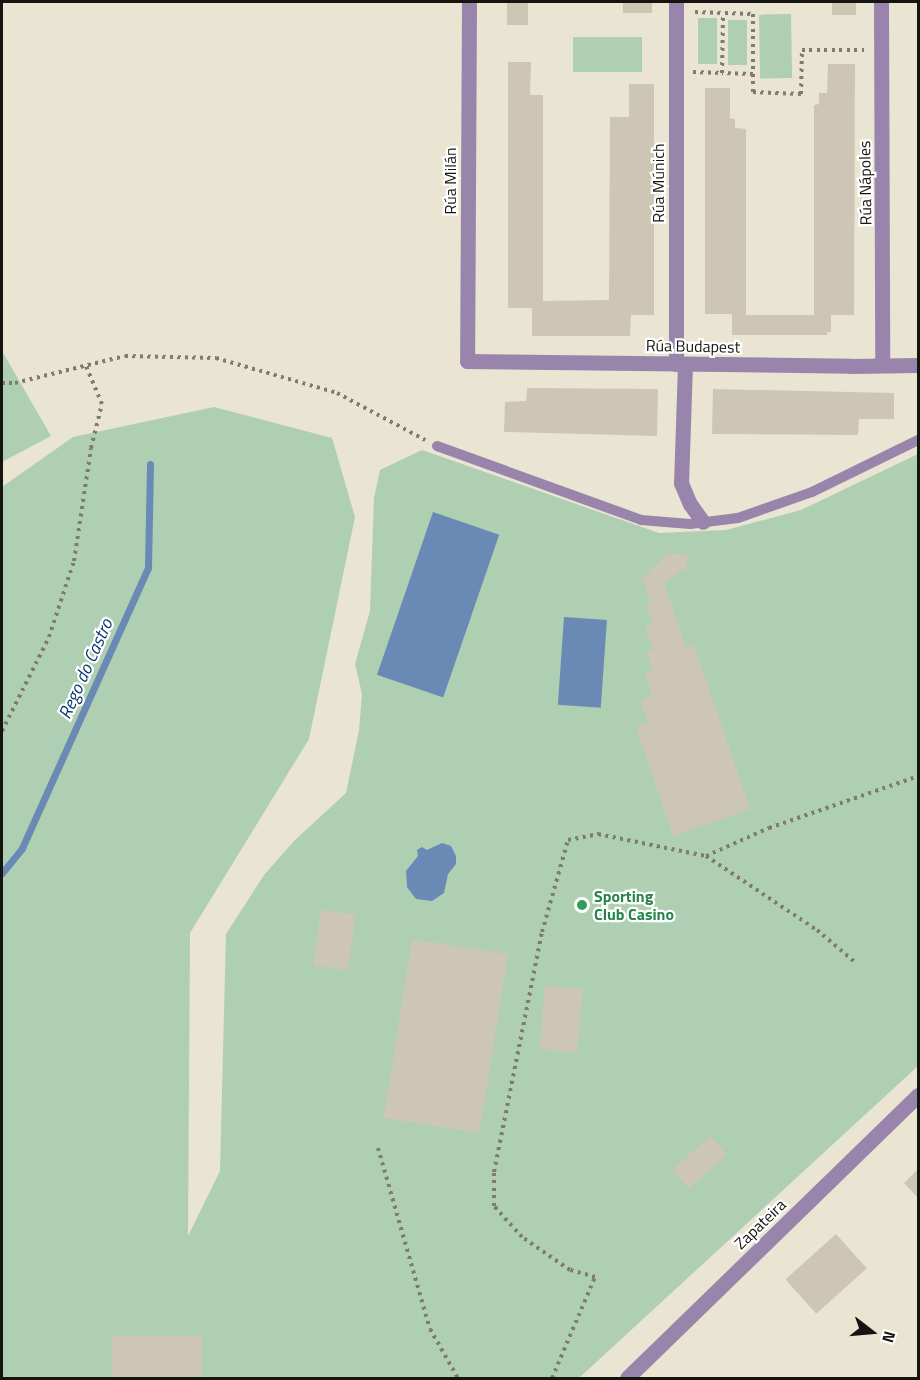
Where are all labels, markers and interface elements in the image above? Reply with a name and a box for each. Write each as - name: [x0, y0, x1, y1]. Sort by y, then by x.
- street label: Rúa Nápoles: [855, 140, 875, 226]
- street label: Rúa Múnich: [648, 143, 668, 223]
- street label: Rúa Milán: [440, 147, 460, 215]
- street label: Rúa Budapest: [646, 336, 740, 356]
- water label: Rego do Castro: [54, 616, 118, 722]
- place label: Sporting Club Casino: [594, 886, 674, 924]
- marker: Sporting Club Casino: [575, 898, 589, 912]
- street label: Zapateira: [730, 1195, 790, 1253]
- north arrow: [842, 1302, 902, 1362]
- text: N: [876, 1328, 902, 1346]

